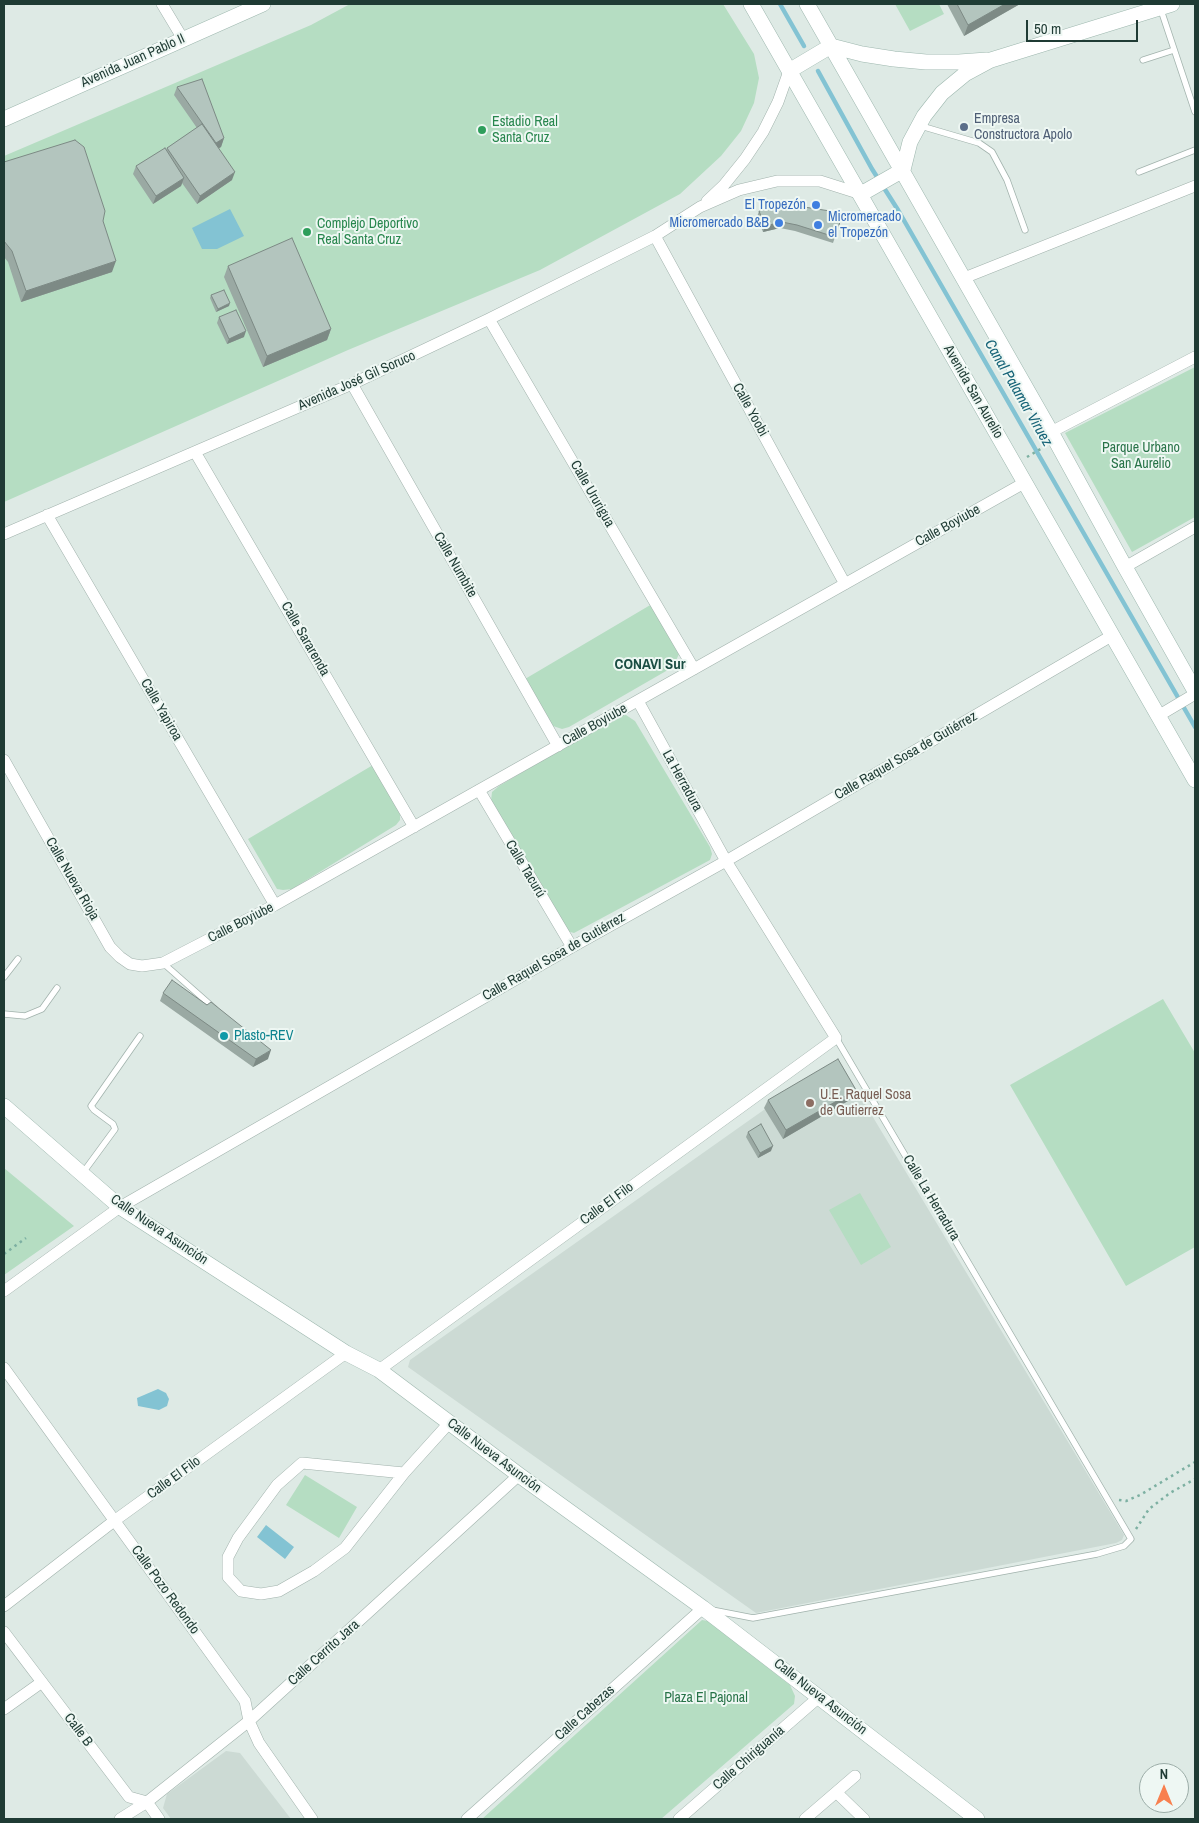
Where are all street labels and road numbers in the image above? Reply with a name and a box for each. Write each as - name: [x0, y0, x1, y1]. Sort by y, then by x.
- street label: Avenida Juan Pablo II: [78, 31, 188, 91]
- street label: Avenida San Aurelio: [939, 342, 1007, 442]
- street label: Avenida José Gil Soruco: [296, 348, 418, 414]
- street label: Calle Yoobi: [728, 380, 772, 440]
- street label: Calle Ururigua: [566, 458, 618, 530]
- street label: Calle Boyiube: [913, 501, 983, 551]
- street label: Calle Numbite: [430, 529, 480, 601]
- street label: Calle Sararenda: [277, 599, 333, 679]
- street label: Calle Yapiroa: [137, 676, 185, 744]
- street label: Calle Boyiube: [560, 700, 630, 750]
- street label: Calle Raquel Sosa de Gutiérrez: [832, 708, 980, 804]
- street label: La Herradura: [658, 747, 706, 815]
- street label: Calle Nueva Rioja: [42, 835, 102, 923]
- street label: Calle Tacurú: [501, 837, 549, 901]
- street label: Calle Boyiube: [205, 899, 277, 947]
- street label: Calle Raquel Sosa de Gutiérrez: [480, 909, 628, 1005]
- street label: Calle La Herradura: [899, 1152, 963, 1244]
- street label: Calle El Filo: [577, 1179, 637, 1229]
- street label: Calle Nueva Asunción: [107, 1191, 211, 1269]
- street label: Calle Nueva Asunción: [444, 1415, 544, 1497]
- street label: Calle El Filo: [144, 1453, 204, 1503]
- street label: Calle Pozo Redondo: [127, 1542, 203, 1638]
- street label: Calle Cerrito Jara: [285, 1617, 363, 1689]
- street label: Calle Nueva Asunción: [770, 1655, 870, 1739]
- street label: Calle Cabezas: [552, 1682, 618, 1744]
- street label: Calle B: [60, 1710, 96, 1750]
- street label: Calle Chiriguanía: [710, 1722, 788, 1794]

